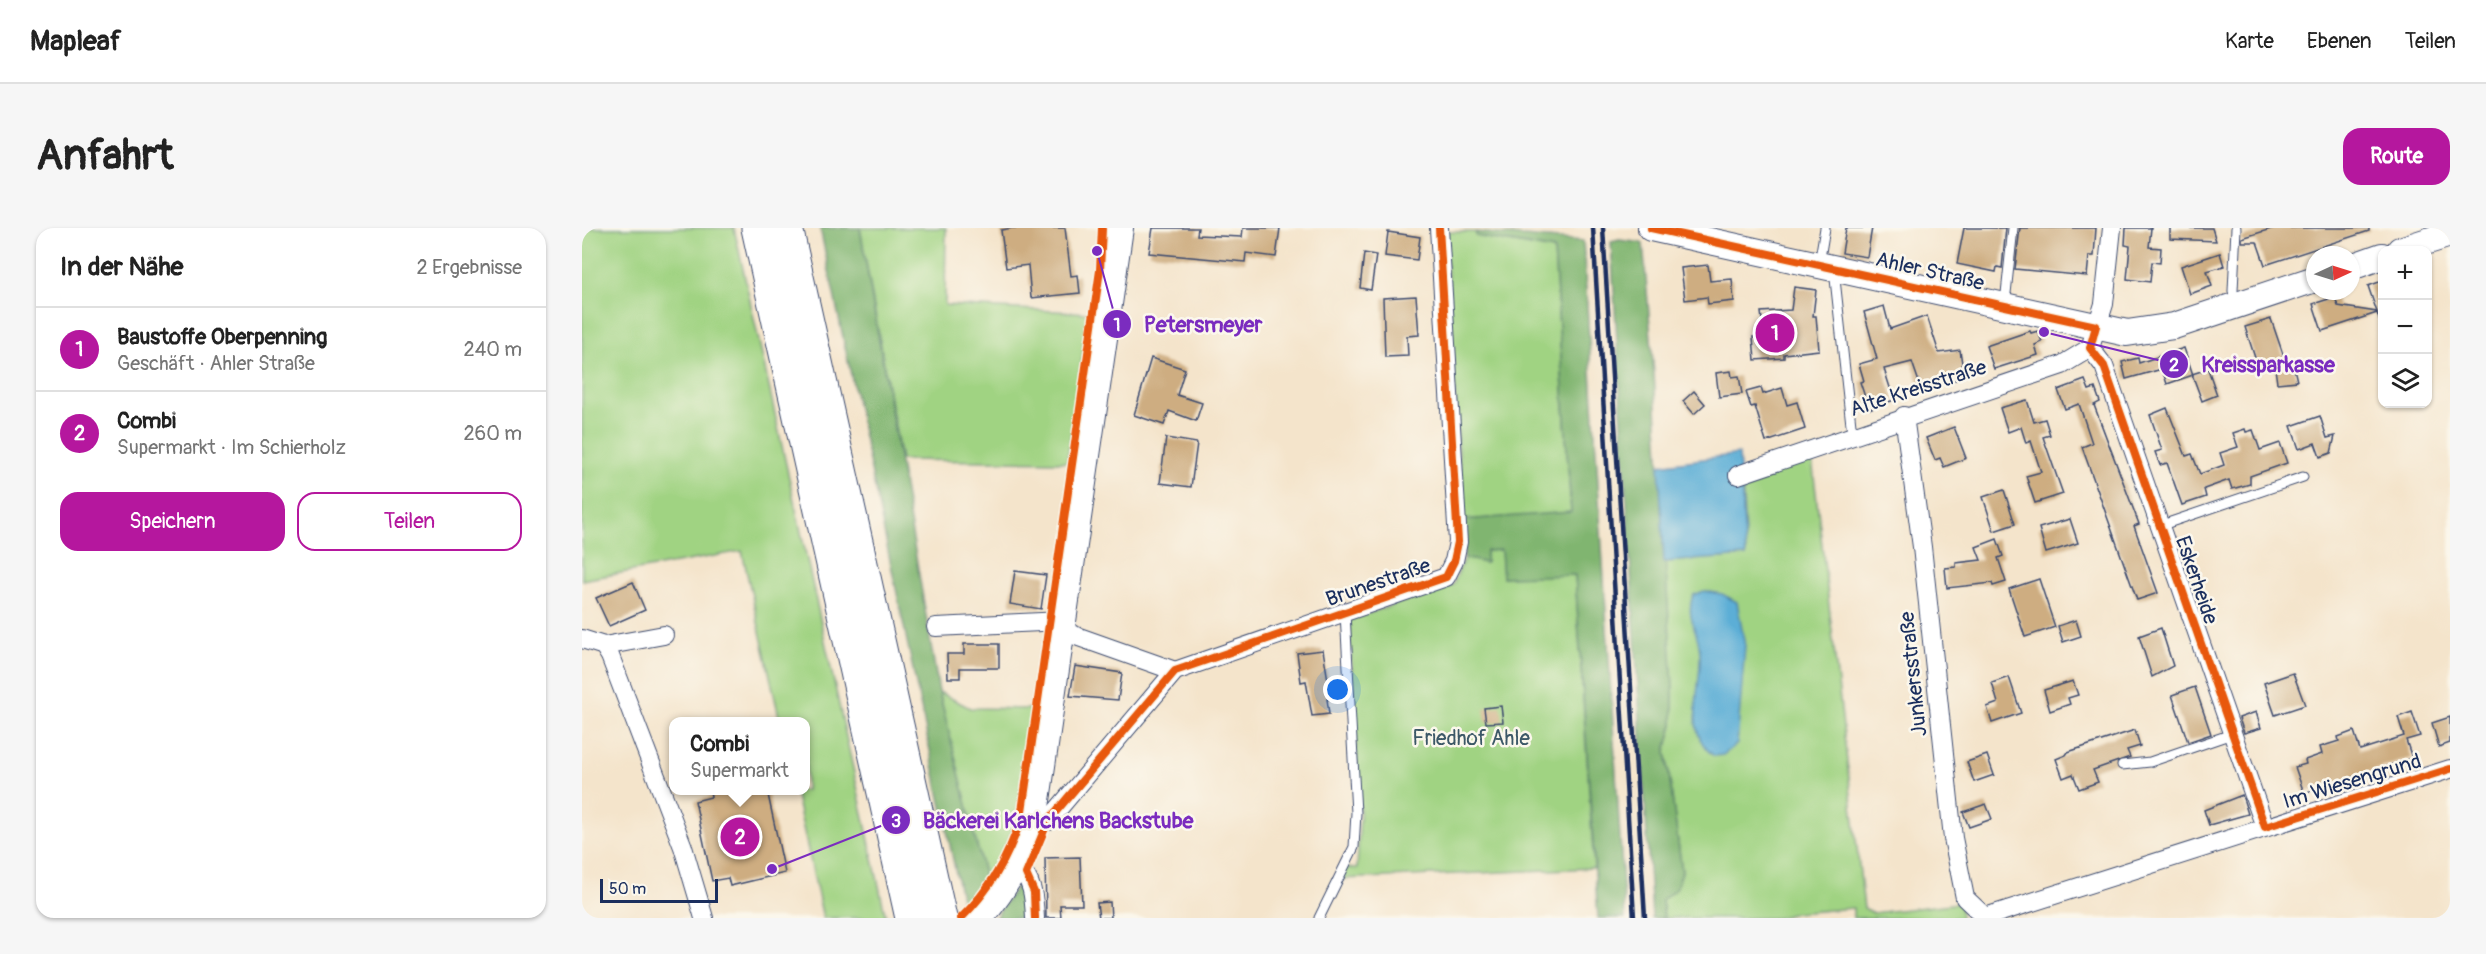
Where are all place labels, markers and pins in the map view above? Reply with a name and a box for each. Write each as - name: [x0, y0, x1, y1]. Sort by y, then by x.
- callout: Petersmeyer: [1102, 304, 1274, 344]
- pin: 1: [1756, 310, 1794, 356]
- callout: Kreissparkasse: [2159, 344, 2347, 384]
- callout: Bäckerei Karlchens Backstube: [881, 800, 1206, 840]
- pin: 2: [720, 814, 760, 860]

